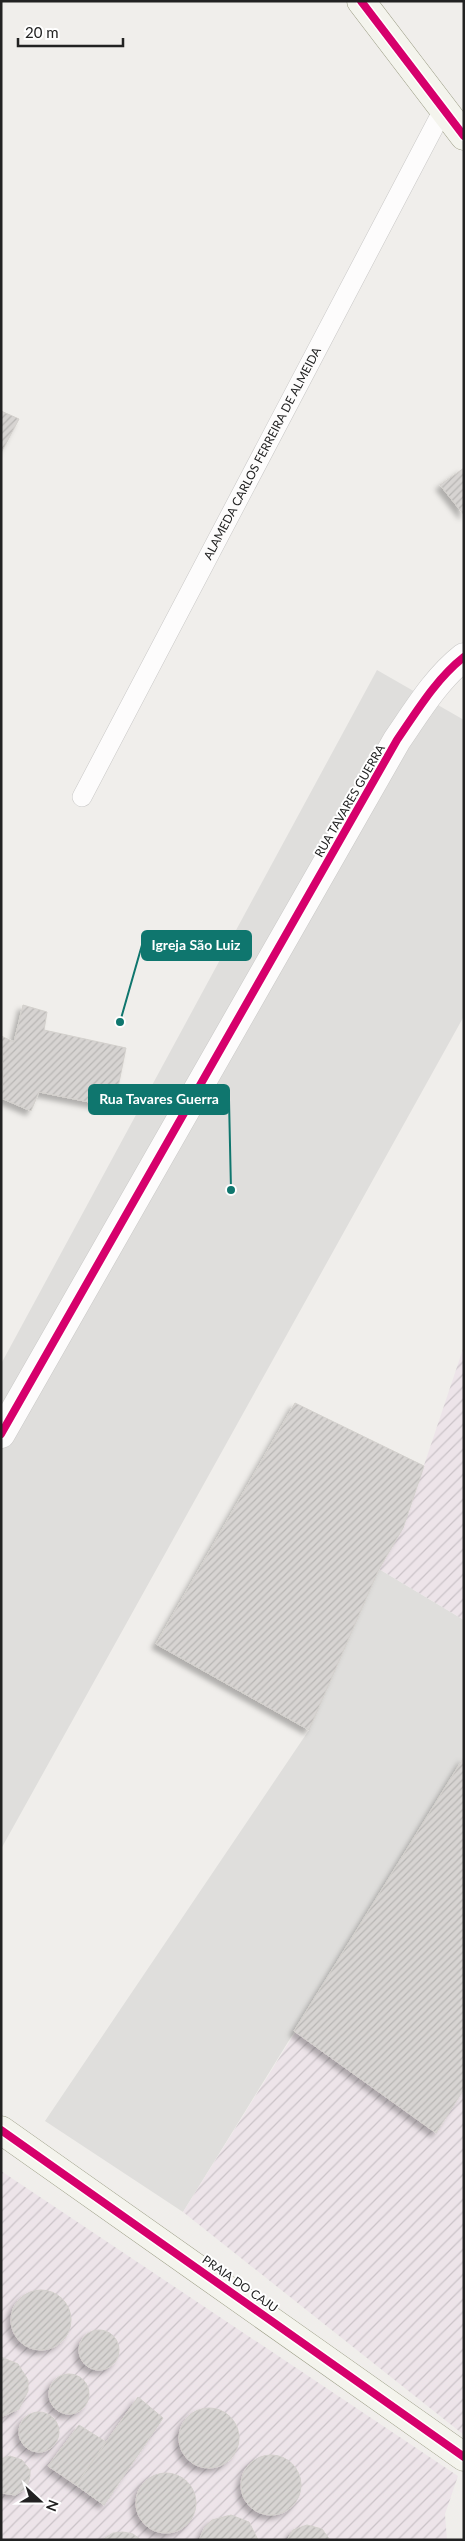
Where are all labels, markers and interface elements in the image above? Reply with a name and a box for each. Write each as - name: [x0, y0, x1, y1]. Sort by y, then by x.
- scale bar: [18, 15, 122, 47]
- text: 20 m: [25, 23, 59, 41]
- street label: ALAMEDA CARLOS FERREIRA DE ALMEIDA: [200, 344, 324, 562]
- street label: RUA TAVARES GUERRA: [311, 741, 388, 860]
- callout: Igreja São Luiz: [142, 931, 251, 960]
- text: Igreja São Luiz: [152, 936, 241, 953]
- callout: Rua Tavares Guerra: [89, 1085, 229, 1114]
- text: Rua Tavares Guerra: [99, 1090, 219, 1107]
- street label: PRAIA DO CAJU: [200, 2252, 281, 2315]
- north arrow: [15, 2476, 65, 2526]
- text: N: [43, 2498, 62, 2514]

